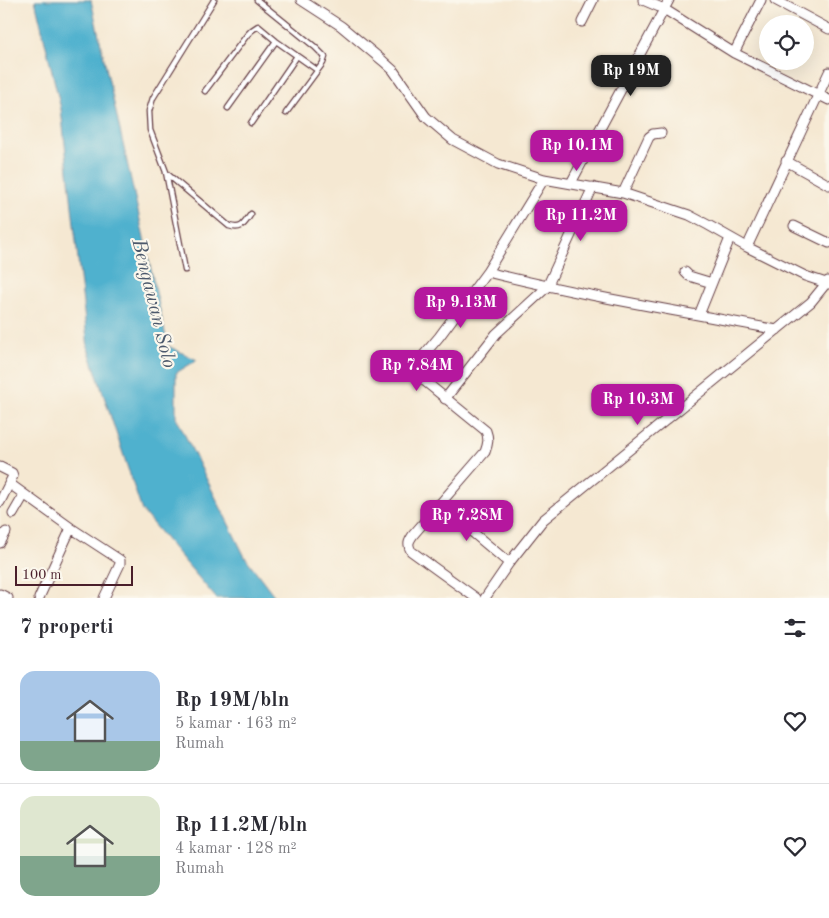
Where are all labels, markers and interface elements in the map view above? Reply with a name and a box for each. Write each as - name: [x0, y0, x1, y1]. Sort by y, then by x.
- map controls: [759, 15, 814, 70]
- button: locate: [759, 15, 814, 70]
- pin: Rp 19M: [590, 54, 672, 97]
- text: Rp 19M: [602, 63, 660, 79]
- pin: Rp 10.1M: [525, 130, 629, 172]
- text: Rp 10.1M: [541, 138, 613, 154]
- pin: Rp 11.2M: [529, 200, 633, 242]
- text: Rp 11.2M: [545, 208, 617, 224]
- water label: Bengawan Solo: [127, 236, 179, 370]
- pin: Rp 9.13M: [409, 286, 513, 329]
- text: Rp 9.13M: [425, 295, 497, 311]
- pin: Rp 7.84M: [365, 350, 469, 392]
- text: Rp 7.84M: [381, 358, 453, 374]
- pin: Rp 10.3M: [586, 384, 690, 426]
- text: Rp 10.3M: [602, 392, 674, 408]
- pin: Rp 7.28M: [415, 500, 519, 542]
- text: Rp 7.28M: [431, 508, 503, 524]
- scale bar: [15, 563, 132, 586]
- text: 100 m: [22, 568, 61, 582]
- icon: filters: [781, 614, 809, 642]
- text: 7 properti: [20, 617, 114, 638]
- text: Rp 19M/bln: [175, 690, 289, 711]
- icon: home: [60, 691, 120, 751]
- icon: heart: [781, 707, 809, 735]
- text: 5 kamar · 163 m²: [175, 716, 297, 732]
- text: Rumah: [175, 736, 224, 752]
- text: Rp 11.2M/bln: [175, 815, 307, 836]
- icon: home: [60, 816, 120, 876]
- icon: heart: [781, 832, 809, 860]
- text: 4 kamar · 128 m²: [175, 841, 297, 857]
- text: Rumah: [175, 861, 224, 877]

